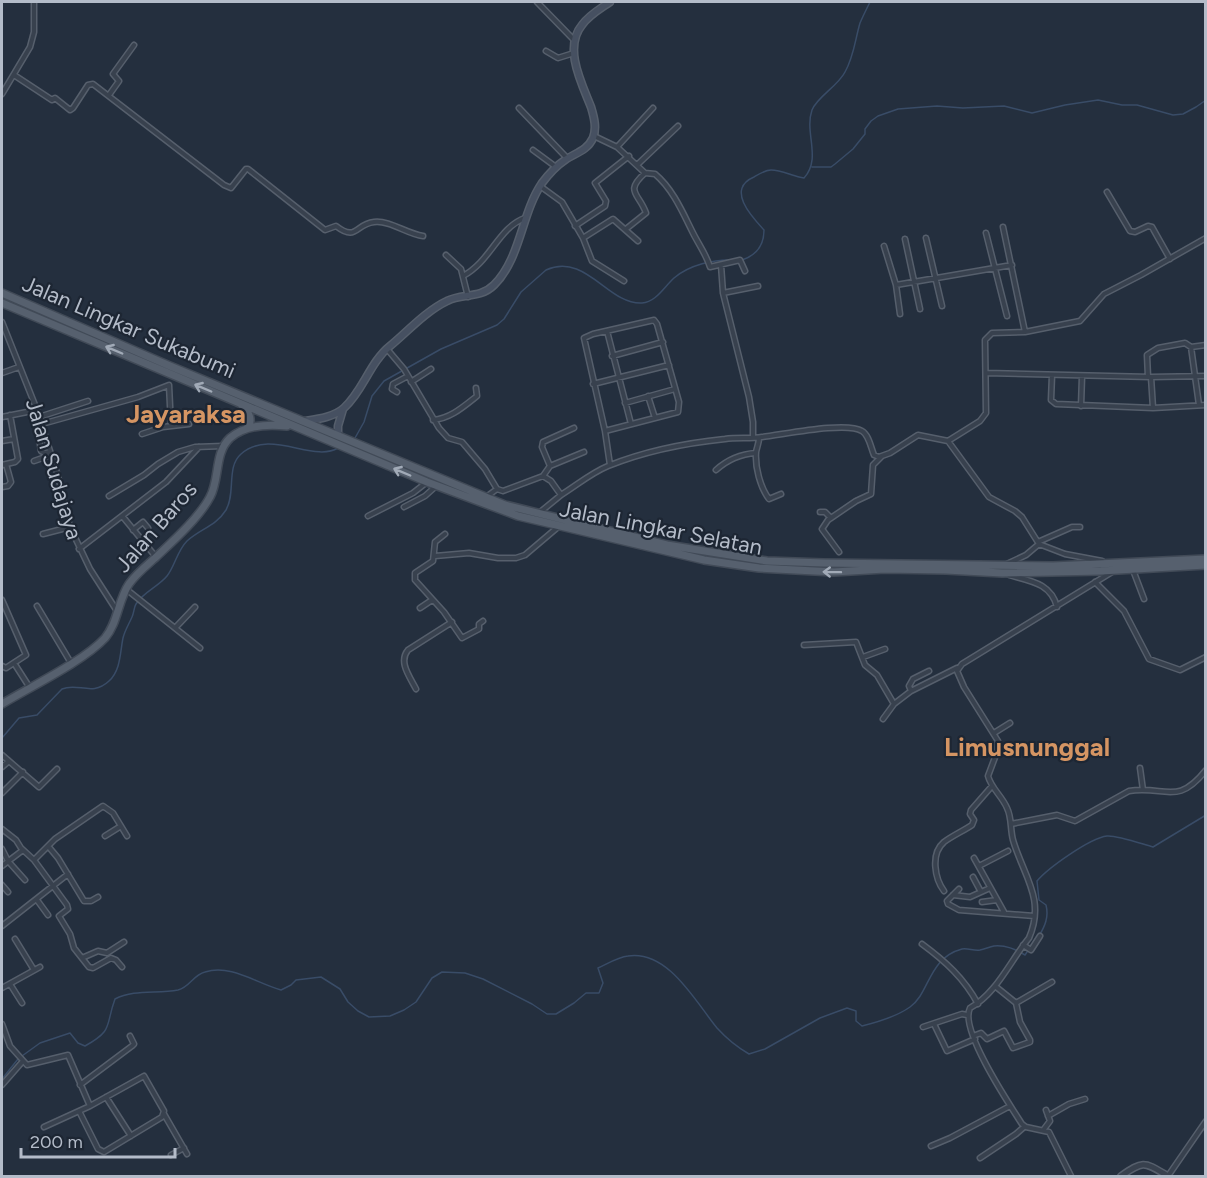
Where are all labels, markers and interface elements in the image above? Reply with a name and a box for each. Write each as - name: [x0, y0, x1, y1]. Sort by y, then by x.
- street label: Jalan Lingkar Sukabumi: [18, 270, 240, 384]
- one-way arrow: [105, 344, 123, 355]
- one-way arrow: [195, 382, 213, 393]
- street label: Jalan Sudajaya: [20, 395, 88, 543]
- district label: Jayaraksa: [126, 398, 246, 430]
- one-way arrow: [394, 466, 412, 477]
- street label: Jalan Baros: [109, 476, 203, 578]
- street label: Jalan Lingkar Selatan: [557, 495, 765, 561]
- one-way arrow: [823, 566, 843, 578]
- district label: Limusnunggal: [944, 731, 1110, 763]
- scale bar: [21, 1121, 176, 1159]
- text: 200 m: [30, 1131, 83, 1153]

